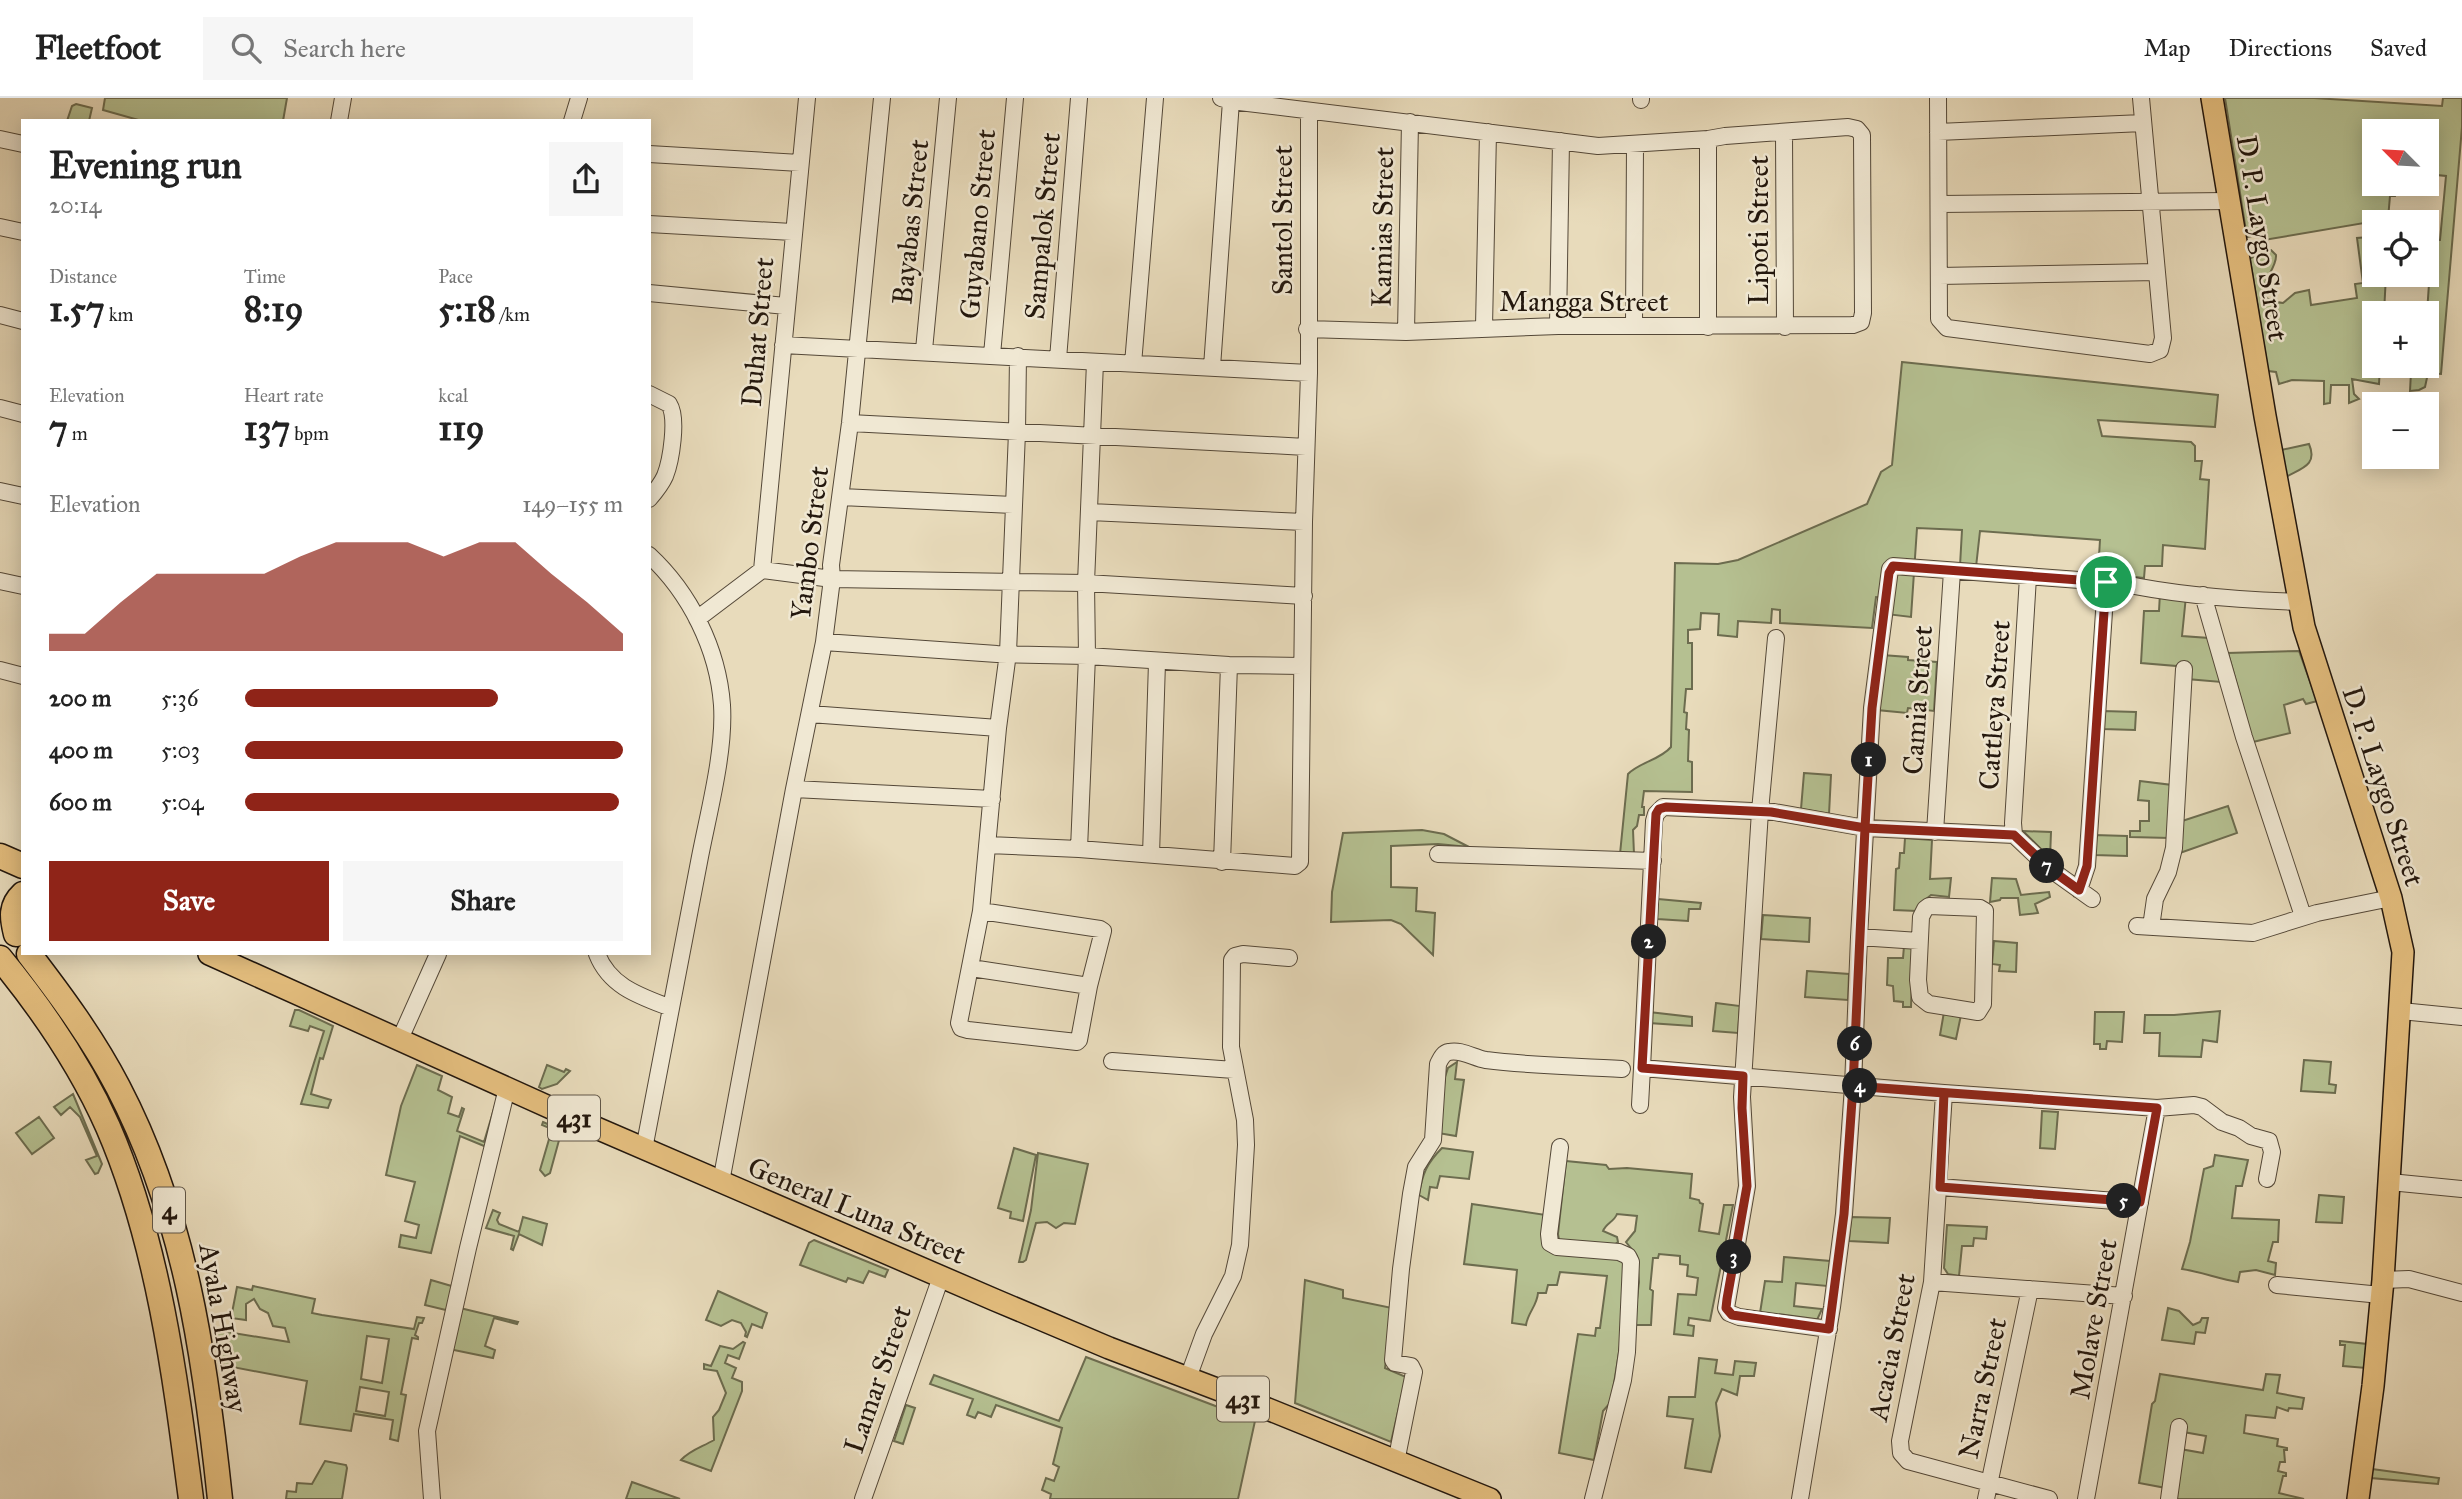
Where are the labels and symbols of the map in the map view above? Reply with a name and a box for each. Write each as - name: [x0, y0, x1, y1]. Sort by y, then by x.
- north arrow: [2362, 119, 2440, 196]
- street label: Guyabano Street: [952, 128, 1003, 320]
- street label: Sampalok Street: [1017, 131, 1068, 321]
- street label: D. P. Laygo Street: [2229, 133, 2296, 344]
- street label: Bayabas Street: [884, 138, 937, 306]
- street label: Santol Street: [1265, 145, 1300, 295]
- street label: Kamias Street: [1364, 146, 1401, 308]
- street label: Lipoti Street: [1741, 155, 1776, 305]
- street label: Duhat Street: [734, 256, 781, 408]
- street label: Mangga Street: [1499, 284, 1669, 319]
- street label: Yambo Street: [783, 464, 836, 622]
- pin: [2076, 552, 2136, 612]
- street label: Cattleya Street: [1971, 619, 2018, 791]
- street label: Camia Street: [1895, 624, 1940, 776]
- street label: D. P. Laygo Street: [2335, 682, 2432, 891]
- pin: 1: [1852, 742, 1886, 778]
- pin: 7: [2030, 848, 2064, 884]
- pin: 2: [1632, 924, 1666, 960]
- pin: 6: [1838, 1026, 1872, 1062]
- pin: 4: [1842, 1068, 1878, 1104]
- road number: 431: [548, 1096, 600, 1140]
- street label: General Luna Street: [743, 1149, 971, 1272]
- pin: 5: [2106, 1184, 2142, 1218]
- road number: 4: [153, 1188, 185, 1232]
- street label: Molave Street: [2062, 1236, 2125, 1402]
- street label: Ayala Highway: [191, 1240, 256, 1416]
- pin: 3: [1716, 1240, 1752, 1274]
- street label: Acacia Street: [1860, 1270, 1923, 1425]
- street label: Lamar Street: [836, 1301, 919, 1458]
- street label: Narra Street: [1950, 1314, 2015, 1462]
- road number: 431: [1217, 1376, 1269, 1422]

